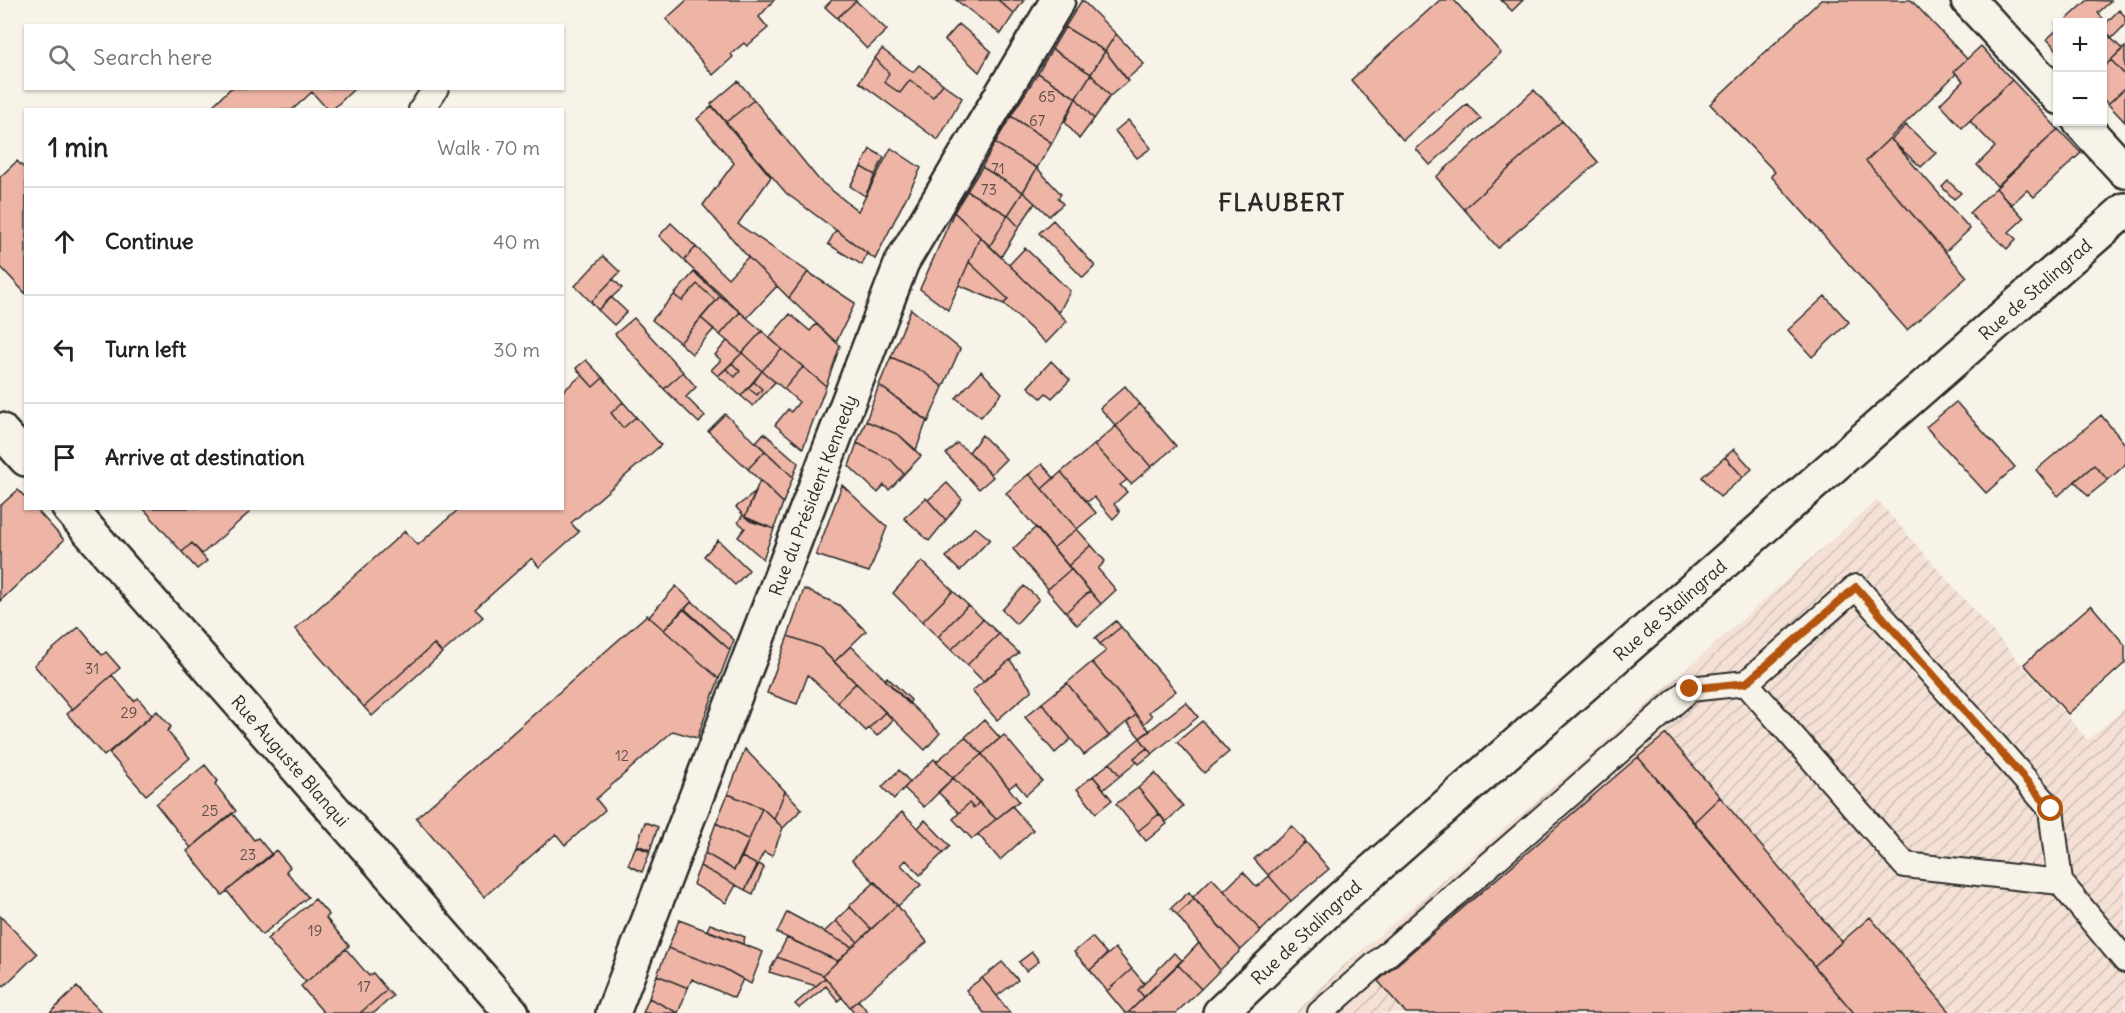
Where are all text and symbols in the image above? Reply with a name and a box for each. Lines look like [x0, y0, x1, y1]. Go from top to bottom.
map controls [2053, 18, 2107, 126]
button: + [2053, 18, 2107, 72]
search box [24, 24, 564, 90]
icon: search [45, 41, 78, 74]
text: Search here [93, 43, 212, 71]
button: − [2053, 72, 2107, 126]
house number: 65 [1038, 87, 1056, 106]
house number: 67 [1029, 111, 1045, 130]
text: 1 min [48, 131, 108, 164]
text: Walk · 70 m [437, 135, 540, 160]
house number: 71 [991, 159, 1005, 178]
house number: 73 [981, 180, 997, 199]
district label: FLAUBERT [1218, 187, 1346, 217]
icon: ahead [48, 225, 81, 258]
text: Continue [105, 227, 194, 255]
text: 40 m [493, 229, 540, 254]
street label: Rue de Stalingrad [1974, 233, 2096, 345]
icon: left [48, 333, 81, 366]
text: Turn left [105, 335, 186, 363]
text: 30 m [493, 337, 540, 362]
street label: Rue du Président Kennedy [763, 391, 861, 599]
icon: arrive [48, 441, 81, 474]
text: Arrive at destination [105, 443, 305, 471]
street label: Rue de Stalingrad [1608, 554, 1731, 666]
house number: 31 [85, 659, 99, 678]
route end [1676, 675, 1702, 701]
street label: Rue Auguste Blanqui [227, 690, 354, 831]
house number: 29 [121, 703, 137, 722]
house number: 12 [615, 746, 629, 765]
route start [2037, 795, 2063, 821]
house number: 25 [202, 801, 218, 820]
house number: 23 [240, 845, 256, 864]
street label: Rue de Stalingrad [1246, 874, 1366, 989]
house number: 19 [308, 921, 322, 940]
house number: 17 [357, 977, 371, 996]

